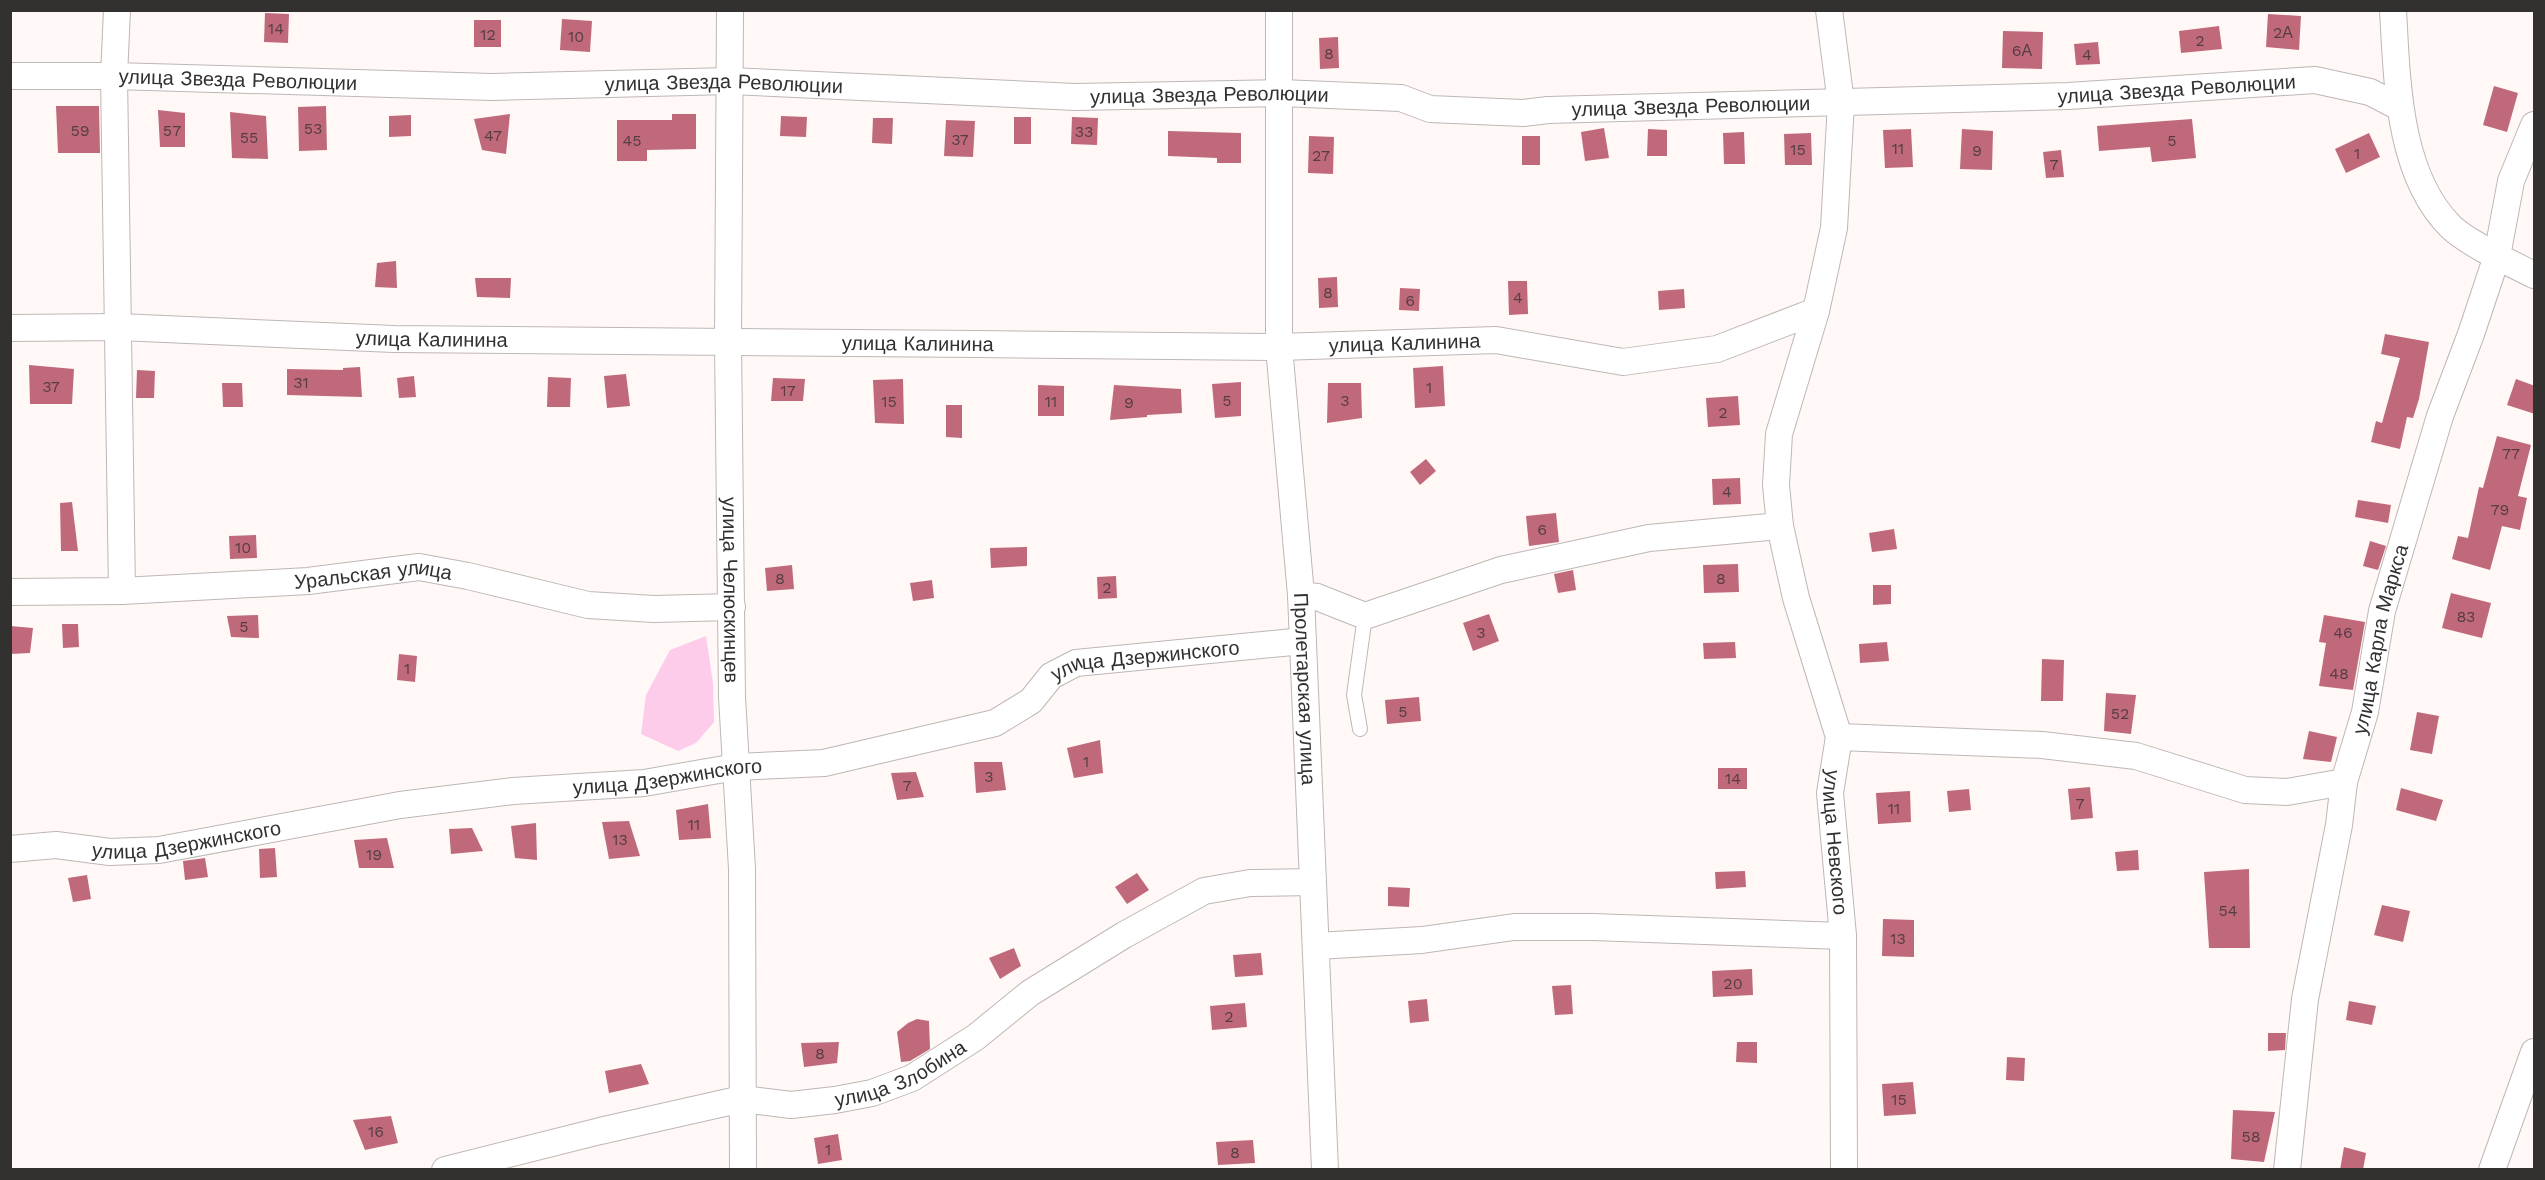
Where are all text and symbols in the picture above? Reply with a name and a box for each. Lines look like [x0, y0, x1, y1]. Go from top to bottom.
house number: 14 [268, 19, 284, 38]
house number: 2А [2273, 23, 2293, 42]
house number: 12 [480, 25, 496, 44]
house number: 10 [568, 27, 584, 46]
house number: 2 [2195, 31, 2205, 50]
house number: 6А [2012, 41, 2033, 60]
house number: 8 [1324, 44, 1334, 63]
house number: 4 [2082, 45, 2092, 64]
street label: улица Звезда Революции [118, 64, 358, 95]
street label: улица Звезда Революции [604, 69, 843, 98]
street label: улица Звезда Революции [2057, 69, 2296, 108]
street label: улица Звезда Революции [1090, 81, 1329, 109]
street label: улица Звезда Революции [1571, 91, 1810, 121]
house number: 53 [304, 119, 322, 138]
house number: 59 [70, 121, 90, 140]
house number: 57 [163, 121, 181, 140]
house number: 33 [1075, 122, 1093, 141]
house number: 47 [484, 126, 502, 145]
house number: 55 [240, 128, 258, 147]
house number: 37 [951, 130, 969, 149]
house number: 45 [622, 131, 642, 150]
house number: 5 [2167, 131, 2177, 150]
house number: 11 [1892, 139, 1904, 158]
house number: 15 [1790, 140, 1806, 159]
house number: 9 [1972, 141, 1982, 160]
house number: 1 [2354, 144, 2360, 163]
house number: 27 [1312, 146, 1330, 165]
house number: 7 [2050, 155, 2059, 174]
house number: 8 [1323, 283, 1333, 302]
house number: 4 [1513, 288, 1523, 307]
house number: 6 [1405, 291, 1415, 310]
street label: улица Калинина [355, 325, 509, 352]
street label: улица Калинина [1328, 328, 1482, 357]
street label: улица Калинина [842, 331, 995, 356]
house number: 31 [293, 373, 309, 392]
house number: 37 [42, 377, 60, 396]
house number: 1 [1426, 378, 1432, 397]
house number: 17 [780, 381, 796, 400]
house number: 5 [1222, 391, 1232, 410]
house number: 3 [1340, 391, 1350, 410]
house number: 15 [881, 392, 897, 411]
house number: 11 [1045, 392, 1057, 411]
house number: 9 [1124, 393, 1134, 412]
house number: 2 [1718, 403, 1728, 422]
house number: 77 [2502, 444, 2520, 463]
house number: 4 [1722, 482, 1732, 501]
street label: улица Челюскинцев [718, 497, 744, 683]
house number: 79 [2491, 500, 2509, 519]
house number: 6 [1537, 520, 1547, 539]
house number: 10 [235, 538, 251, 557]
street label: улица Карла Маркса [2347, 541, 2413, 737]
street label: Уральская улица [294, 555, 455, 594]
house number: 8 [775, 569, 785, 588]
house number: 8 [1716, 569, 1726, 588]
house number: 2 [1102, 578, 1112, 597]
street label: Пролетарская улица [1289, 592, 1321, 786]
house number: 83 [2457, 607, 2475, 626]
house number: 5 [239, 617, 249, 636]
house number: 3 [1476, 623, 1486, 642]
house number: 46 [2333, 623, 2353, 642]
street label: улица Дзержинского [1047, 635, 1240, 686]
house number: 1 [404, 659, 410, 678]
house number: 48 [2329, 664, 2349, 683]
house number: 5 [1398, 702, 1408, 721]
house number: 52 [2111, 704, 2129, 723]
house number: 1 [1083, 752, 1089, 771]
street label: улица Дзержинского [572, 754, 763, 799]
house number: 3 [984, 767, 994, 786]
street label: улица Невского [1818, 768, 1853, 916]
house number: 14 [1725, 769, 1741, 788]
house number: 7 [903, 776, 912, 795]
house number: 7 [2076, 794, 2085, 813]
house number: 11 [1888, 799, 1900, 818]
street label: улица Дзержинского [91, 815, 283, 864]
house number: 11 [688, 815, 700, 834]
house number: 13 [612, 830, 628, 849]
house number: 19 [366, 845, 382, 864]
house number: 54 [2218, 901, 2238, 920]
house number: 13 [1890, 929, 1906, 948]
house number: 20 [1723, 974, 1743, 993]
house number: 2 [1224, 1007, 1234, 1026]
street label: улица Злобина [833, 1034, 971, 1112]
house number: 8 [815, 1044, 825, 1063]
house number: 15 [1891, 1090, 1907, 1109]
house number: 16 [368, 1122, 384, 1141]
house number: 58 [2241, 1127, 2261, 1146]
house number: 1 [825, 1140, 831, 1159]
house number: 8 [1230, 1143, 1240, 1162]

